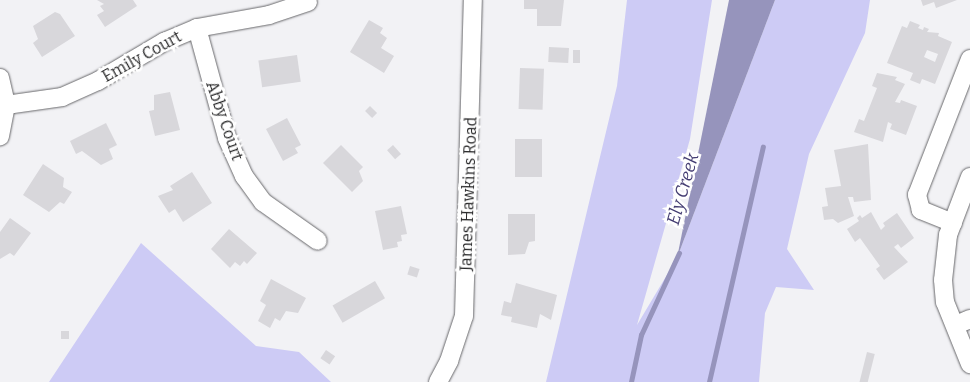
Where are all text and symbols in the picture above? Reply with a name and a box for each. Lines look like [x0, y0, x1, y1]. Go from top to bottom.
street label: Emily Court [99, 27, 185, 87]
street label: Abby Court [201, 79, 247, 163]
street label: James Hawkins Road [457, 117, 481, 271]
water label: Ely Creek [662, 151, 704, 227]

